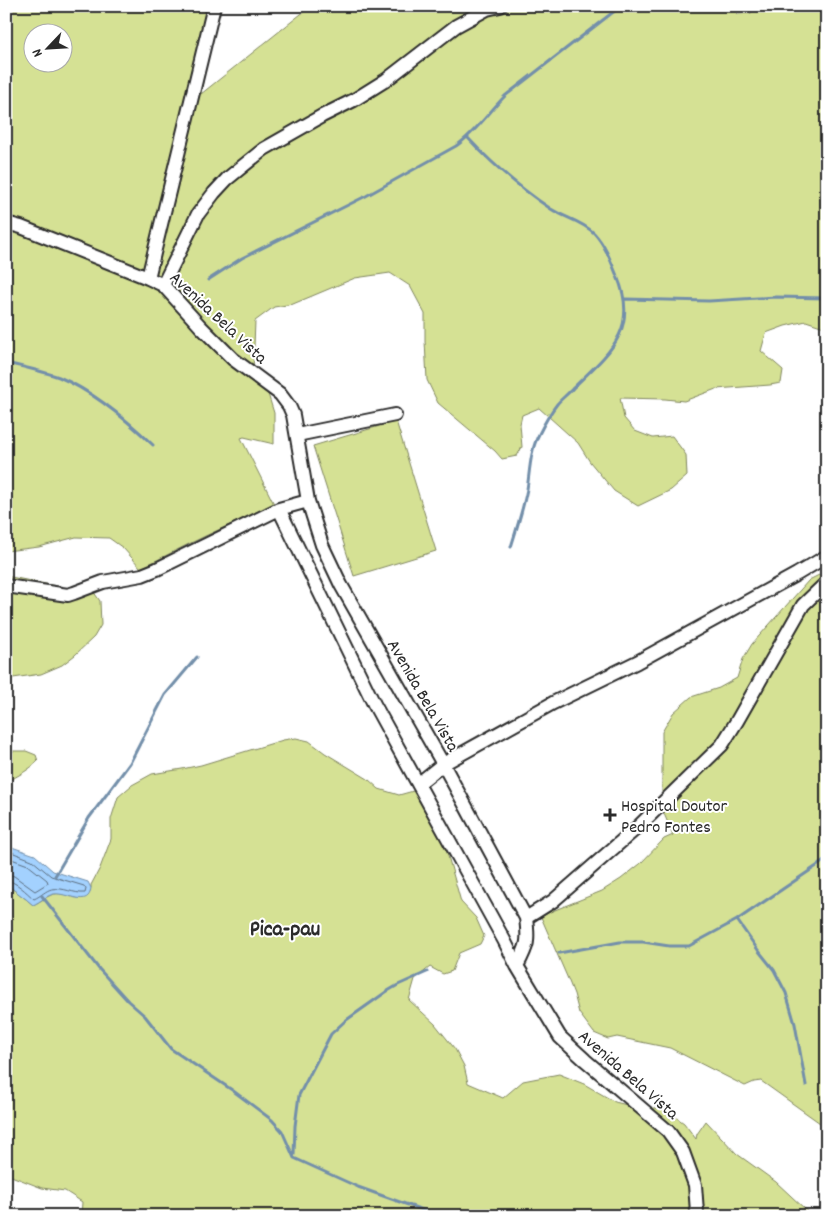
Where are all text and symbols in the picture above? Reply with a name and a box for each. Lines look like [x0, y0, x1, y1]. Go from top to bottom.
north arrow [22, 22, 72, 72]
text: N [27, 45, 49, 60]
street label: Avenida Bela Vista [163, 267, 272, 371]
street label: Avenida Bela Vista [380, 636, 464, 757]
place label: Hospital Doutor Pedro Fontes [621, 795, 728, 841]
marker: Hospital Doutor Pedro Fontes [603, 808, 617, 822]
district label: Pica-pau [250, 915, 320, 946]
street label: Avenida Bela Vista [572, 1025, 683, 1127]

